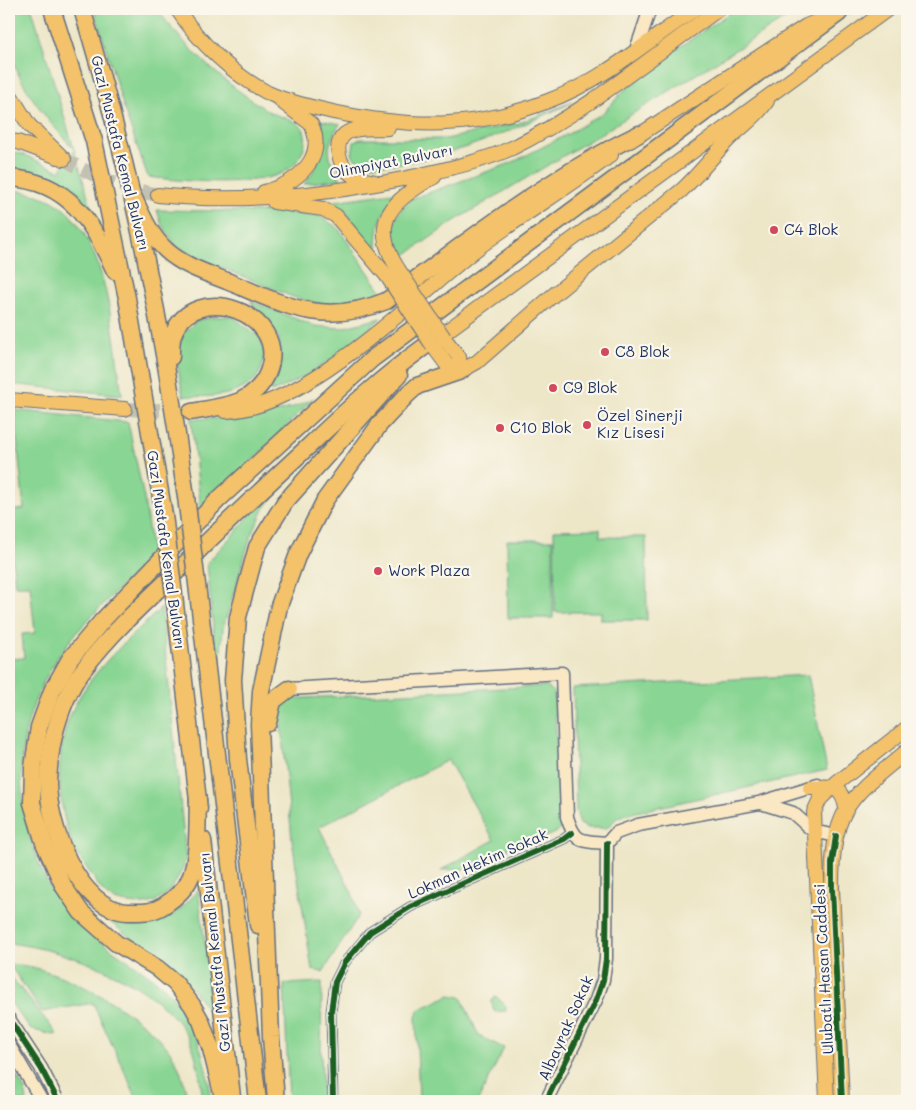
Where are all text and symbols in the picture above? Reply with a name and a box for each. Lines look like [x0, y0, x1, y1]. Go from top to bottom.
street label: Gazi Mustafa Kemal Bulvarı [87, 53, 155, 253]
street label: Olimpiyat Bulvarı [327, 139, 454, 183]
place label: C4 Blok [784, 219, 838, 239]
marker: C4 Blok [768, 224, 780, 236]
place label: C8 Blok [615, 341, 670, 361]
marker: C8 Blok [599, 346, 611, 358]
place label: C9 Blok [563, 377, 617, 397]
marker: C9 Blok [547, 382, 559, 394]
place label: Özel Sinerji Kız Lisesi [597, 405, 683, 442]
place label: C10 Blok [510, 417, 571, 437]
marker: Özel Sinerji Kız Lisesi [581, 419, 593, 431]
marker: C10 Blok [494, 422, 506, 434]
street label: Gazi Mustafa Kemal Bulvarı [143, 449, 191, 651]
place label: Work Plaza [388, 560, 470, 580]
marker: Work Plaza [372, 565, 384, 577]
street label: Lokman Hekim Sokak [405, 823, 551, 903]
street label: Gazi Mustafa Kemal Bulvarı [194, 851, 234, 1053]
street label: Ulubatlı Hasan Caddesi [809, 883, 837, 1055]
street label: Albayrak Sokak [533, 972, 597, 1083]

